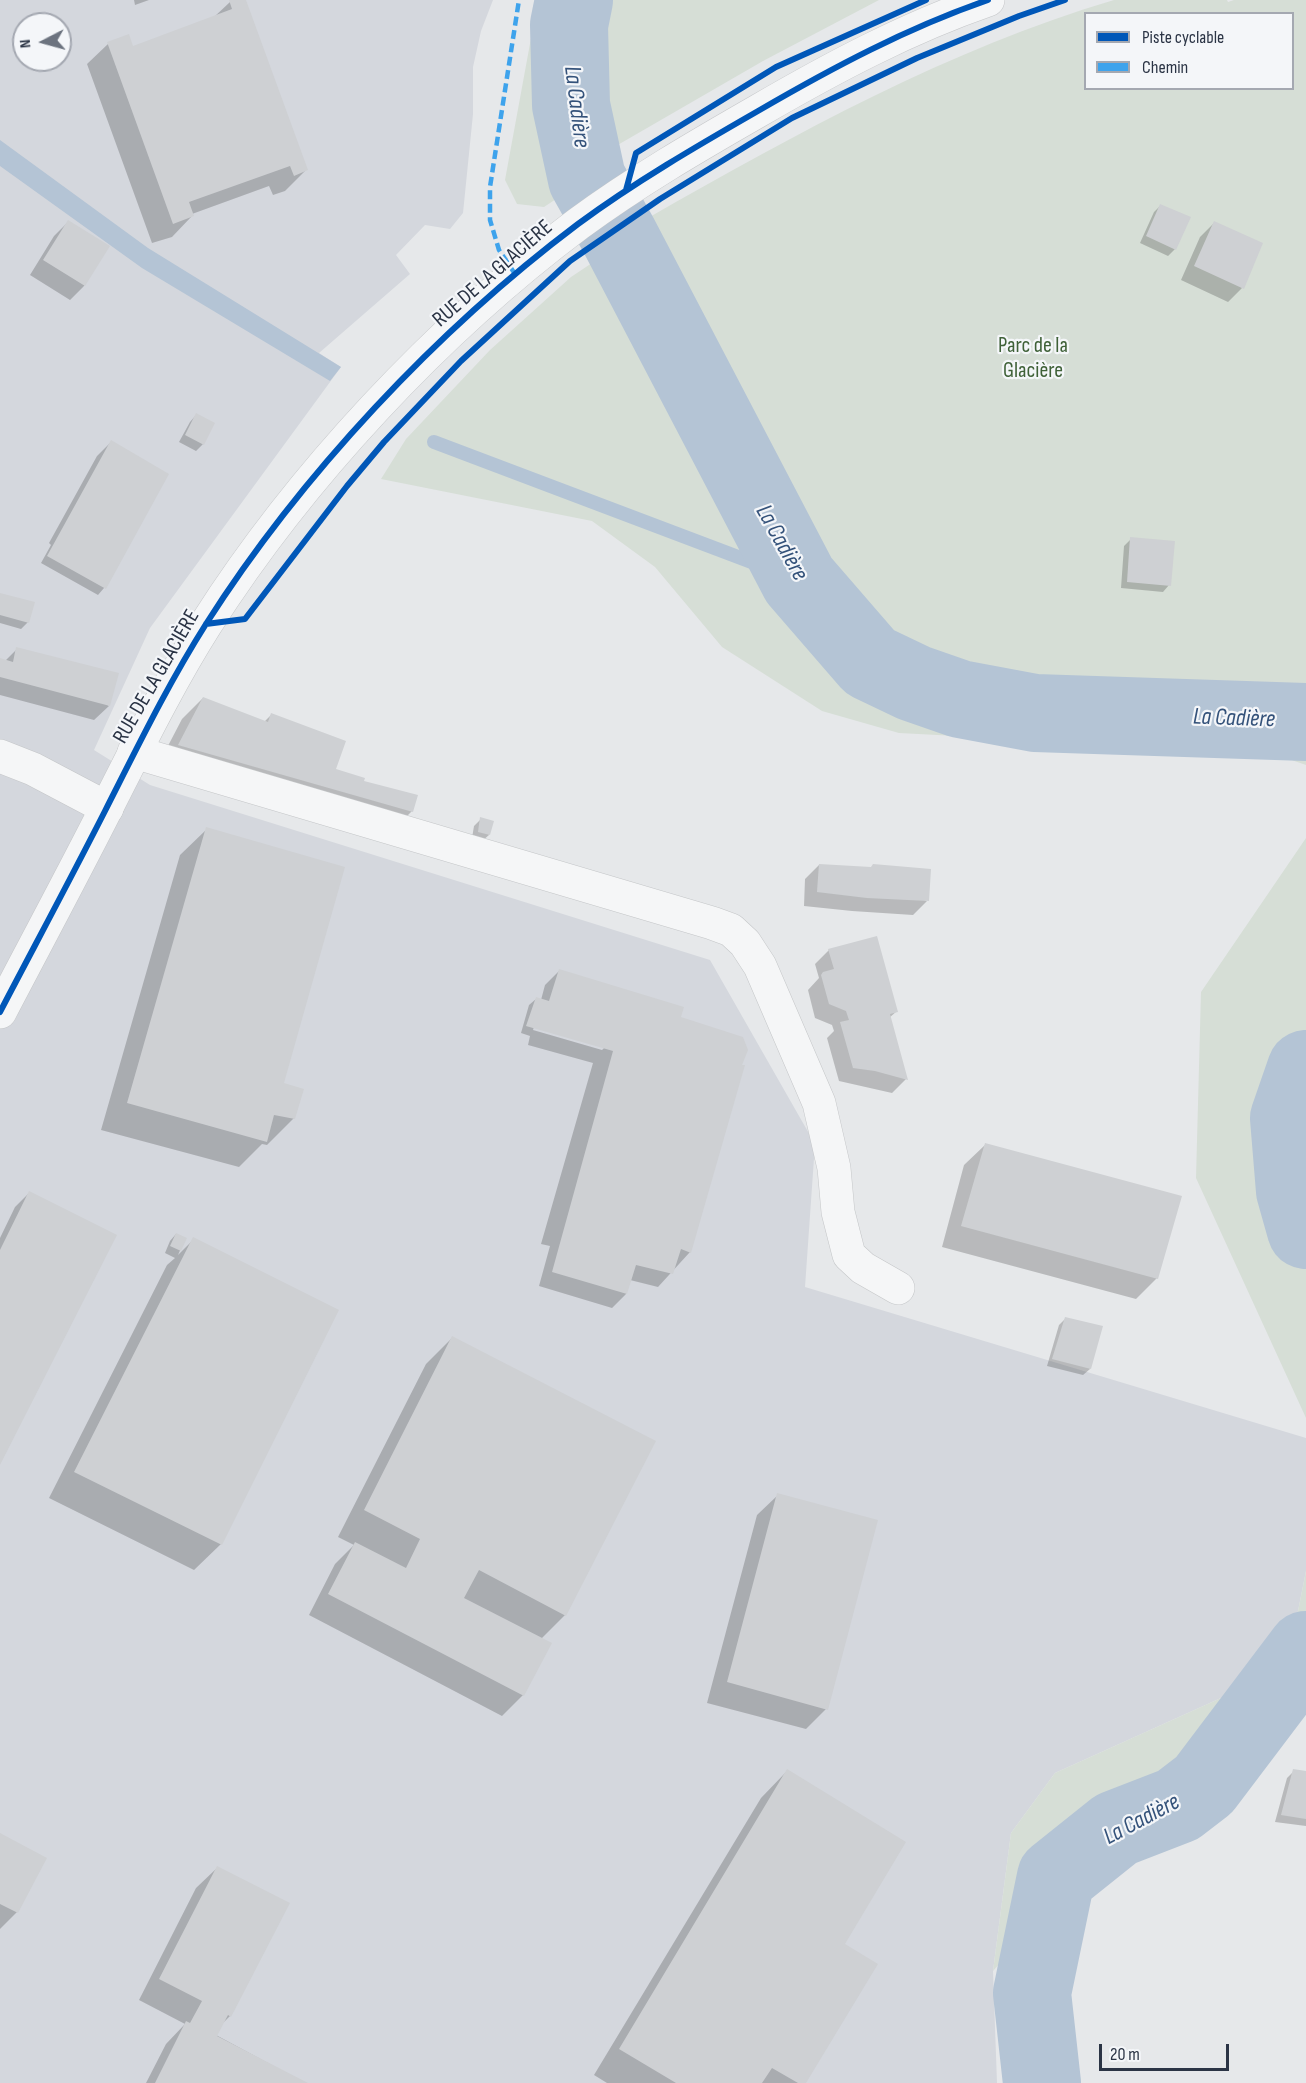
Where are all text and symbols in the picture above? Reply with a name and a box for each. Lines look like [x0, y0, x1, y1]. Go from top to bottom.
north arrow [12, 12, 72, 72]
legend [1084, 12, 1294, 90]
text: Piste cyclable [1142, 27, 1224, 48]
text: N [16, 38, 35, 49]
text: Chemin [1142, 57, 1188, 78]
water label: La Cadière [557, 64, 595, 150]
street label: RUE DE LA GLACIÈRE [428, 215, 558, 333]
park label: Parc de la Glacière [998, 333, 1068, 384]
water label: La Cadière [748, 500, 814, 586]
street label: RUE DE LA GLACIÈRE [108, 605, 206, 749]
water label: La Cadière [1192, 703, 1276, 735]
water label: La Cadière [1099, 1788, 1185, 1852]
scale bar [1102, 2032, 1232, 2070]
text: 20 m [1110, 2044, 1140, 2065]

